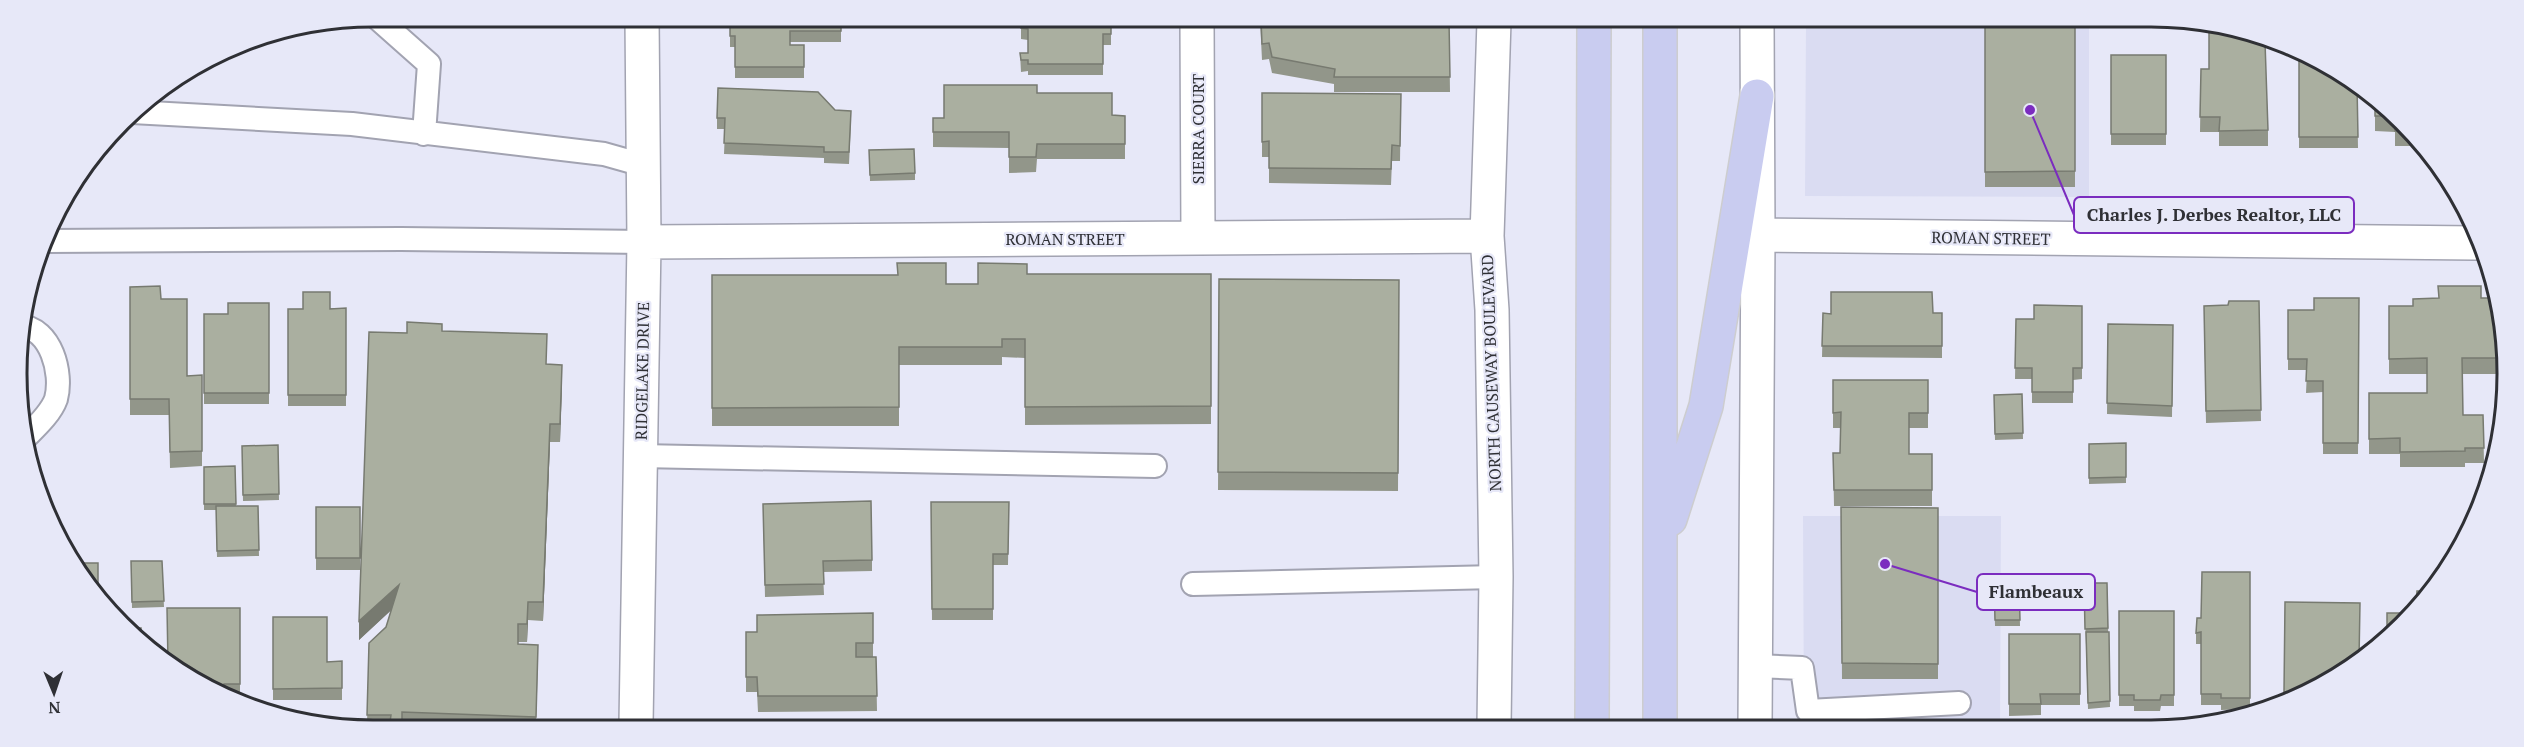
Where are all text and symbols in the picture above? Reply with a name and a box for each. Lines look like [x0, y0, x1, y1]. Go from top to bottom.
street label: SIERRA COURT [1187, 74, 1209, 184]
callout: Charles J. Derbes Realtor, LLC [2074, 197, 2354, 233]
text: Charles J. Derbes Realtor, LLC [2087, 202, 2341, 226]
street label: ROMAN STREET [1931, 226, 2051, 250]
street label: ROMAN STREET [1005, 228, 1125, 250]
street label: NORTH CAUSEWAY BOULEVARD [1476, 254, 1506, 492]
street label: RIDGELAKE DRIVE [630, 302, 654, 440]
callout: Flambeaux [1977, 574, 2095, 610]
text: Flambeaux [1989, 579, 2083, 603]
north arrow [24, 663, 84, 723]
text: N [48, 697, 61, 719]

